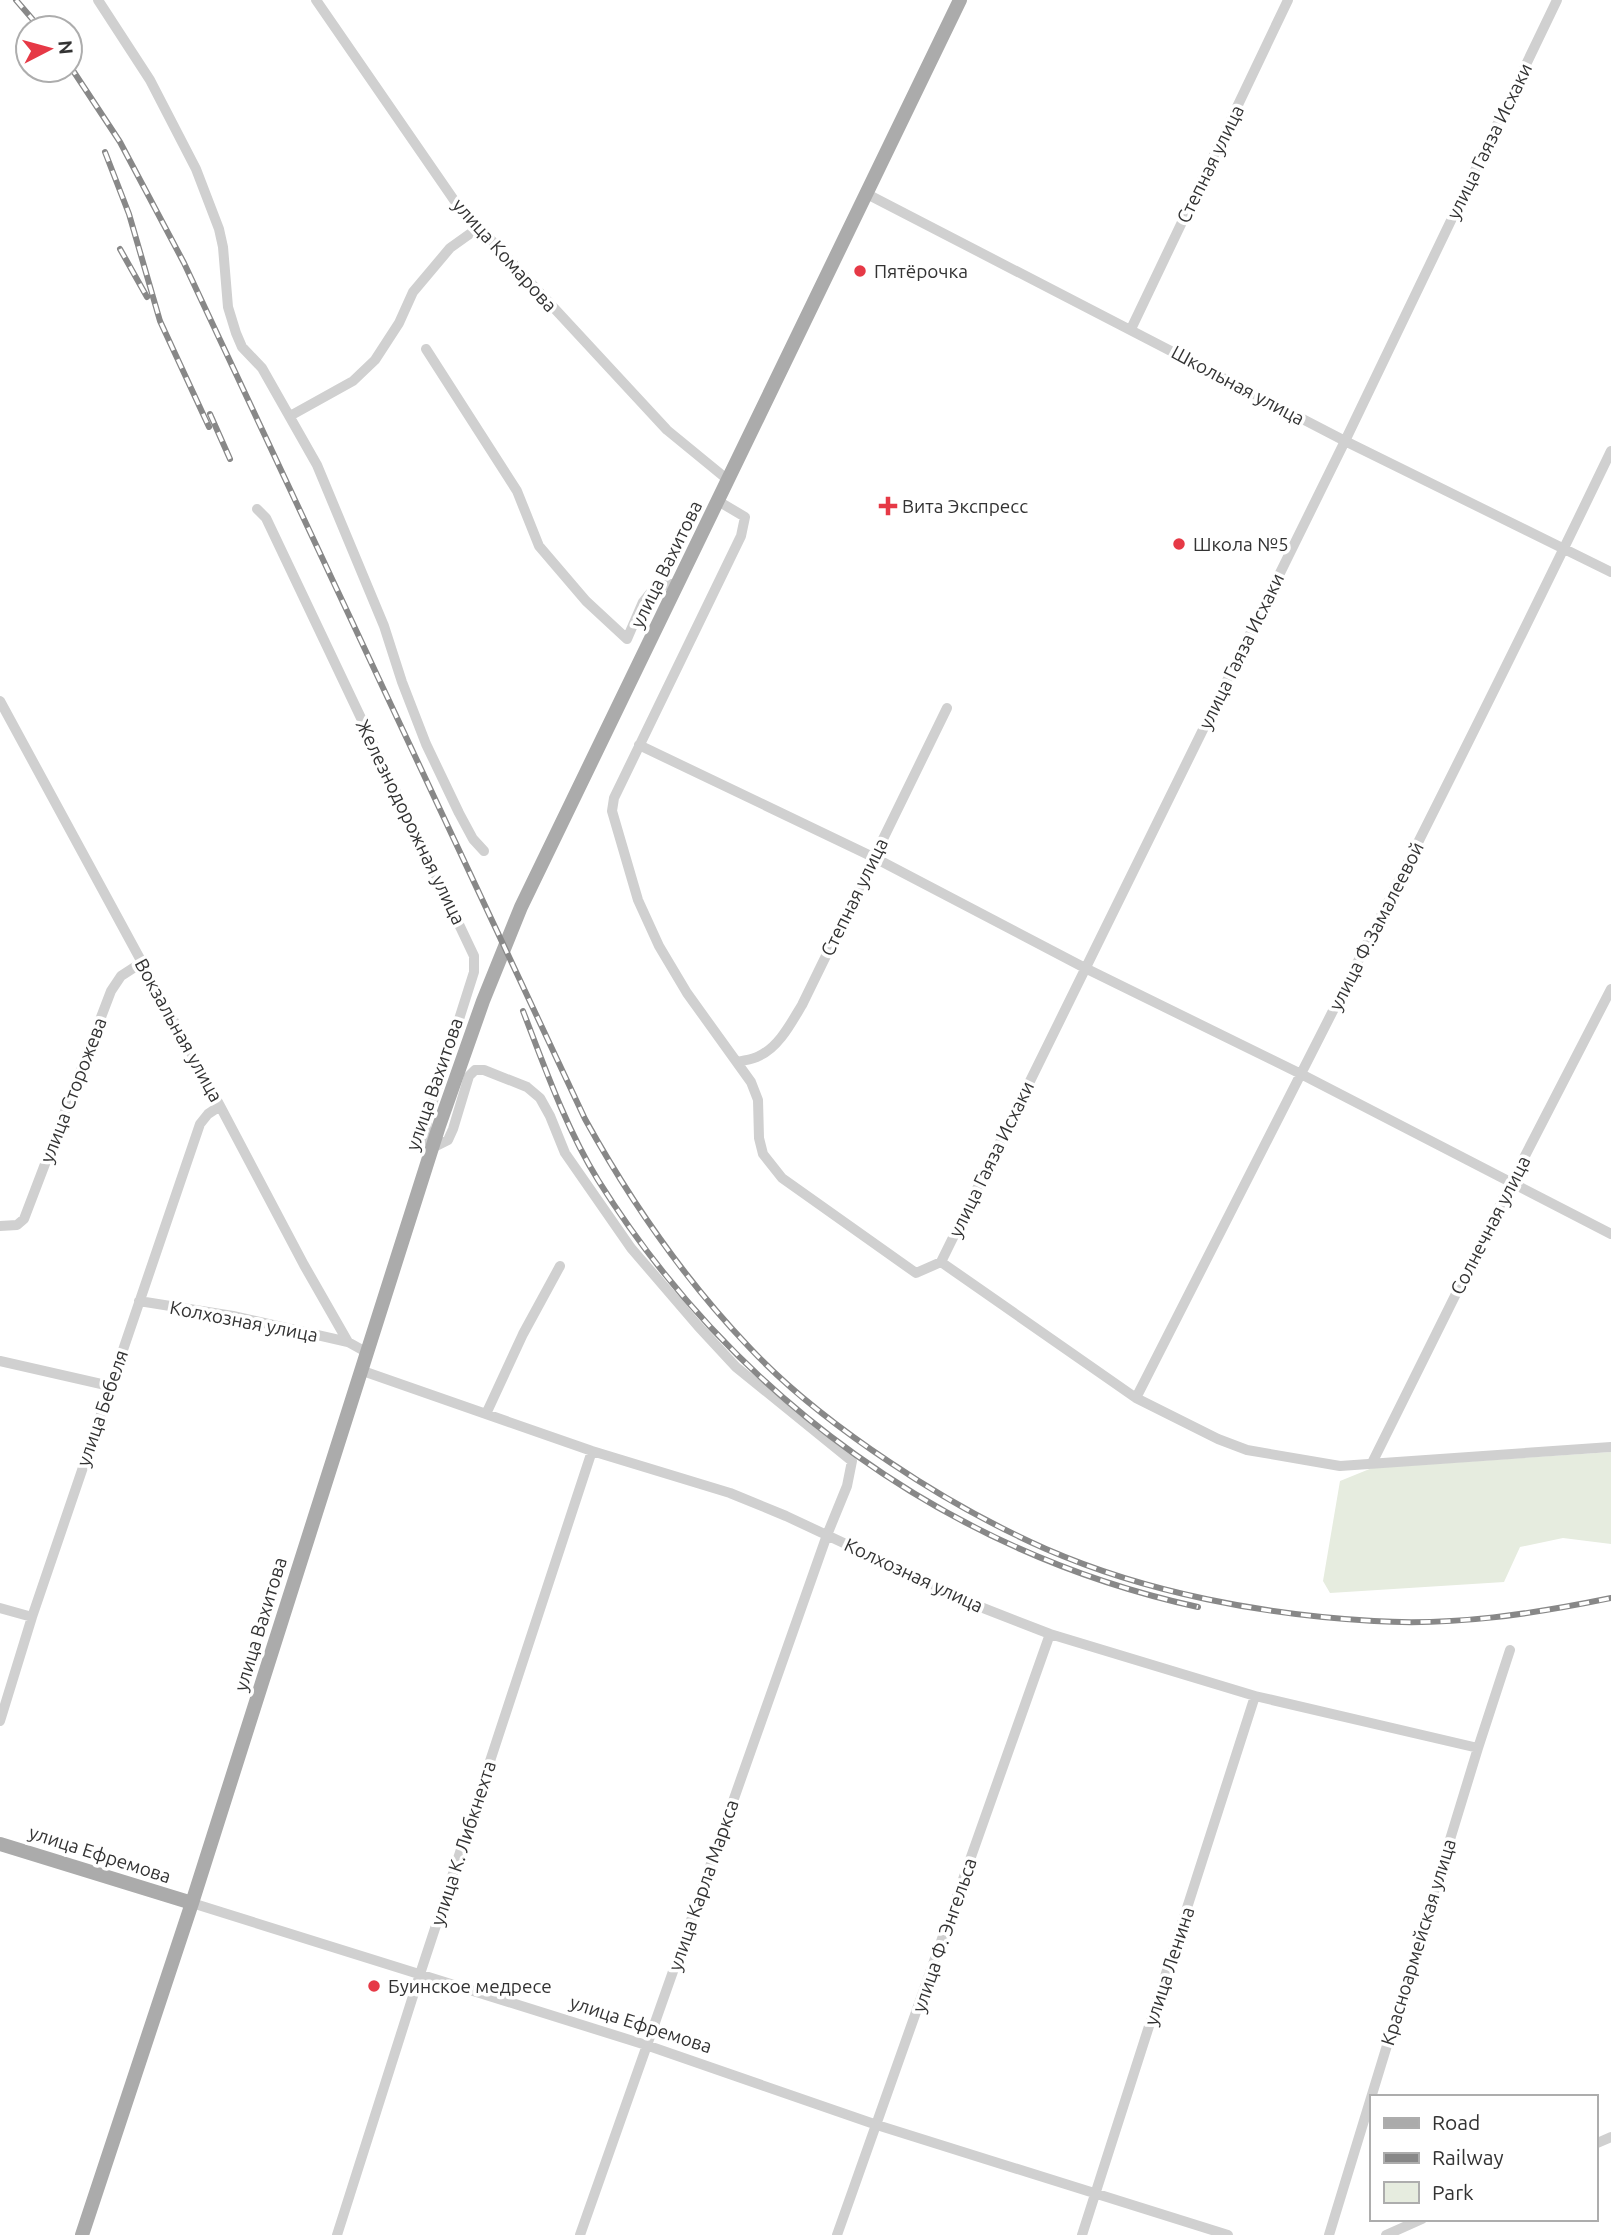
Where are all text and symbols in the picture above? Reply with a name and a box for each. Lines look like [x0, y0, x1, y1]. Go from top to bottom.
north arrow [14, 14, 84, 84]
text: N [54, 39, 78, 55]
street label: улица Гаяза Исхаки [1442, 60, 1536, 222]
street label: Степная улица [1172, 101, 1248, 227]
street label: улица Комарова [448, 194, 562, 316]
place label: Пятёрочка [874, 260, 968, 282]
marker: Пятёрочка [852, 263, 868, 279]
street label: Школьная улица [1168, 341, 1308, 429]
place label: Вита Экспресс [902, 495, 1028, 517]
street label: улица Вахитова [626, 497, 706, 631]
marker: Вита Экспресс [880, 498, 896, 514]
place label: Школа №5 [1193, 533, 1289, 555]
marker: Школа №5 [1171, 536, 1187, 552]
street label: улица Гаяза Исхаки [1194, 570, 1288, 732]
street label: Железнодорожная улица [352, 716, 470, 928]
street label: Степная улица [816, 834, 892, 960]
street label: улица Ф.Замалеевой [1324, 838, 1428, 1014]
street label: Вокзальная улица [131, 955, 227, 1105]
street label: улица Сторожева [35, 1014, 111, 1166]
street label: улица Вахитова [401, 1015, 467, 1153]
street label: улица Гаяза Исхаки [944, 1078, 1038, 1240]
street label: Солнечная улица [1446, 1152, 1534, 1298]
street label: Колхозная улица [168, 1296, 320, 1346]
street label: улица Бебеля [72, 1347, 132, 1469]
street label: Колхозная улица [841, 1533, 987, 1617]
street label: улица Вахитова [229, 1554, 291, 1694]
street label: улица К. Либкнехта [426, 1758, 500, 1928]
street label: улица Карла Маркса [663, 1797, 743, 1973]
street label: улица Ефремова [26, 1821, 174, 1887]
street label: Красноармейская улица [1376, 1836, 1460, 2048]
street label: улица Ф. Энгельса [907, 1855, 981, 2015]
street label: улица Ленина [1140, 1904, 1198, 2028]
place label: Буинское медресе [388, 1975, 552, 1997]
marker: Буинское медресе [366, 1978, 382, 1994]
street label: улица Ефремова [567, 1991, 715, 2057]
legend [1370, 2095, 1597, 2221]
text: Road [1432, 2110, 1480, 2134]
text: Railway [1432, 2145, 1504, 2169]
text: Park [1432, 2180, 1474, 2204]

